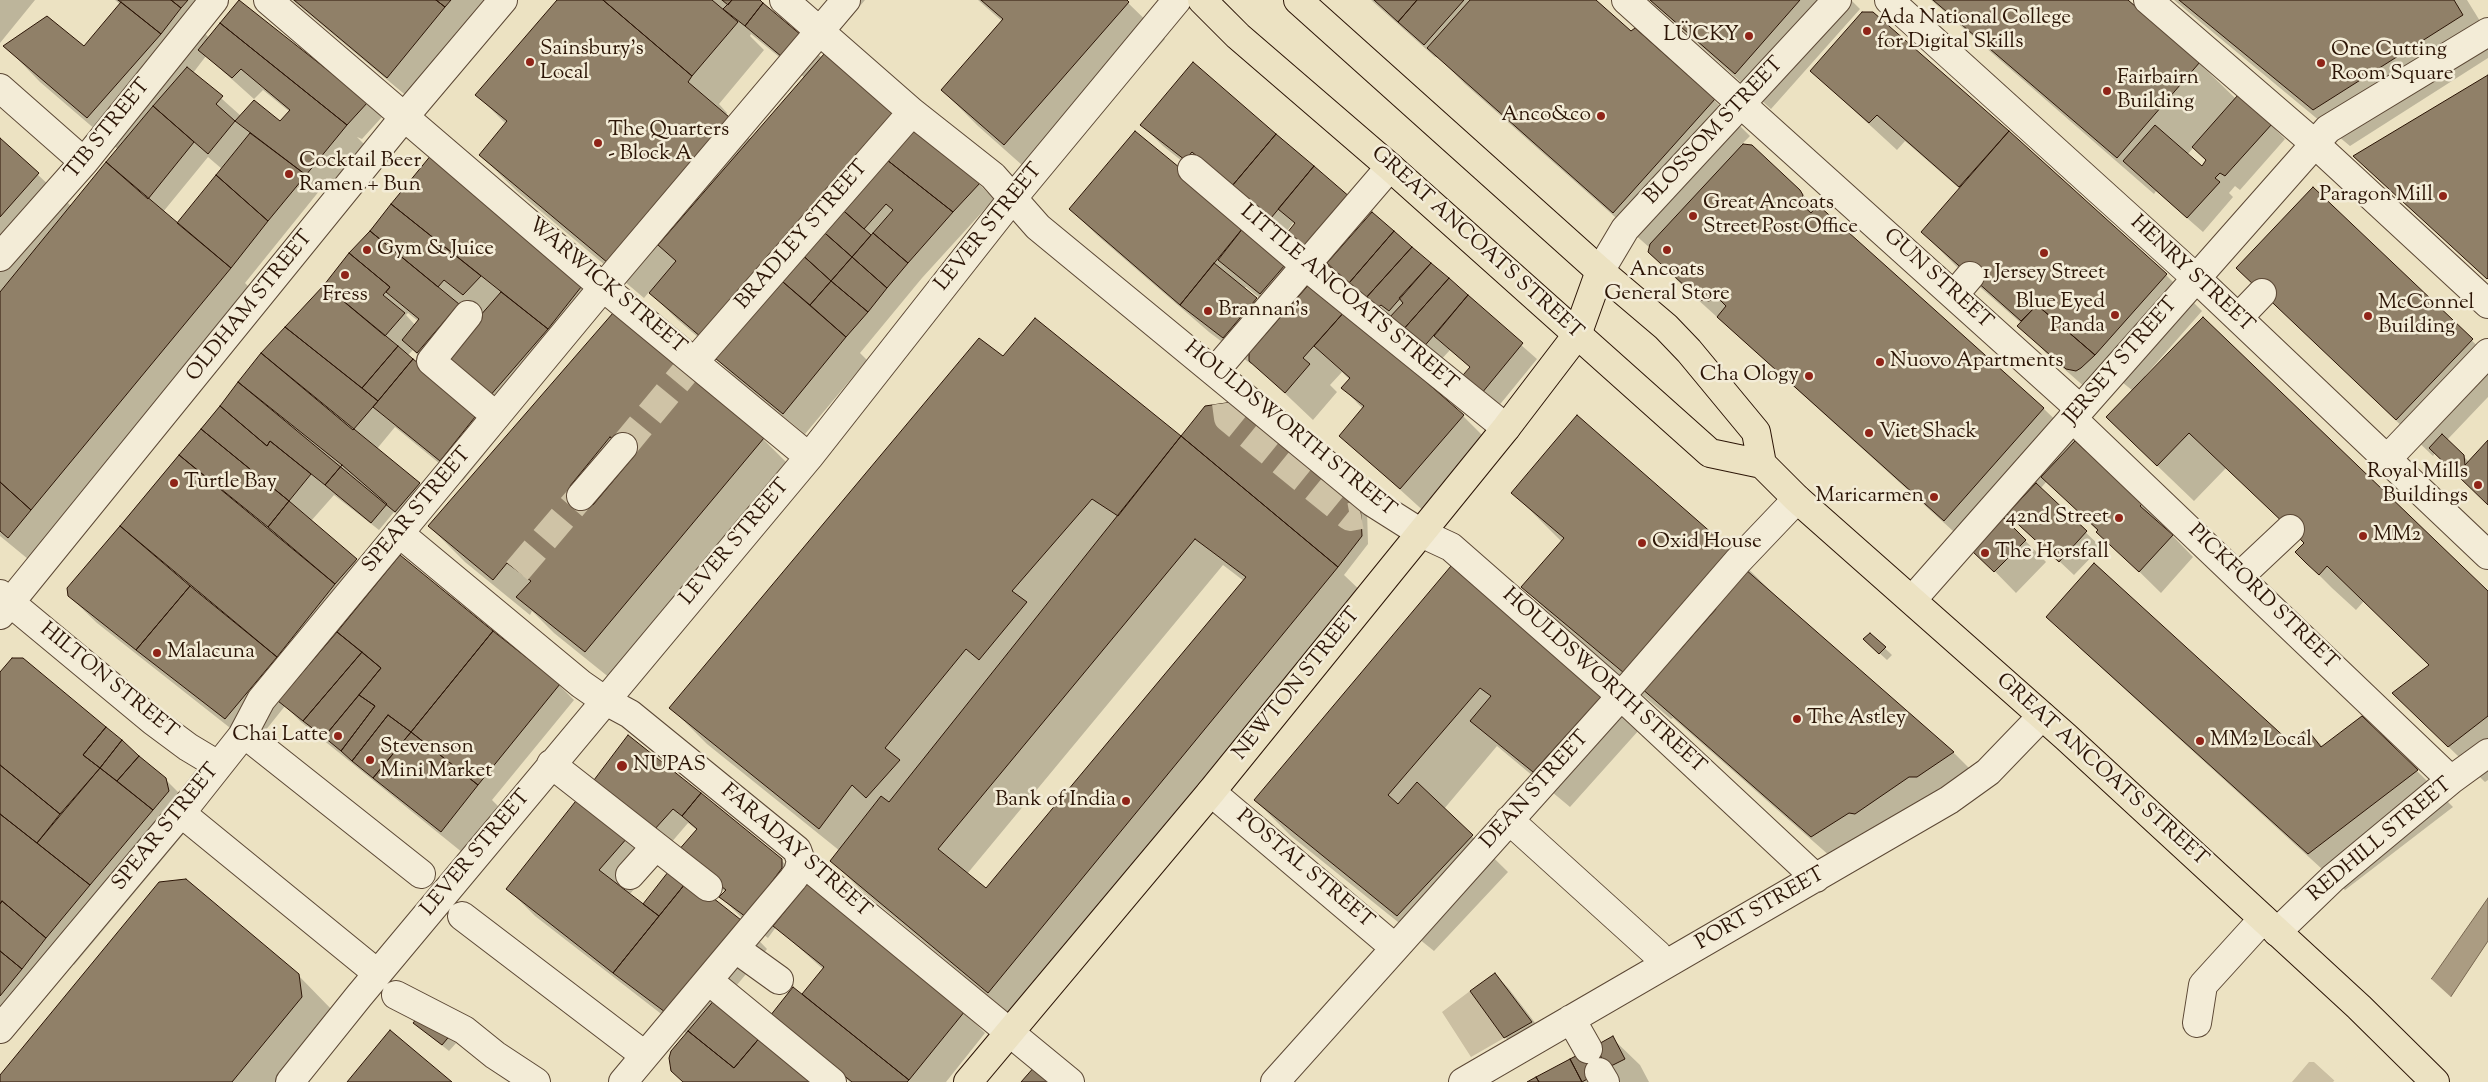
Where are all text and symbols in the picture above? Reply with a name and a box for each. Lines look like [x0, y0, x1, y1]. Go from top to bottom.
place label: Ada National College for Digital Skills [1877, 6, 2071, 56]
place label: LÜCKY [1663, 23, 1739, 49]
marker: Ada National College for Digital Skills [1861, 25, 1873, 37]
marker: LÜCKY [1743, 30, 1755, 42]
place label: Sainsbury's Local [540, 37, 644, 87]
place label: One Cutting Room Square [2331, 38, 2453, 88]
street label: BLOSSOM STREET [1640, 53, 1790, 211]
marker: Sainsbury's Local [524, 56, 536, 68]
marker: One Cutting Room Square [2315, 57, 2327, 69]
place label: Fairbairn Building [2117, 66, 2199, 116]
street label: TIB STREET [61, 75, 157, 185]
marker: Fairbairn Building [2101, 85, 2113, 97]
place label: Anco&co [1501, 103, 1591, 129]
marker: Anco&co [1595, 110, 1607, 122]
place label: The Quarters - Block A [608, 118, 729, 168]
marker: The Quarters - Block A [592, 137, 604, 149]
street label: GREAT ANCOATS STREET [1365, 142, 1587, 346]
place label: Cocktail Beer Ramen + Bun [299, 149, 421, 199]
street label: BRADLEY STREET [731, 156, 875, 316]
street label: LEVER STREET [931, 159, 1049, 297]
marker: Cocktail Beer Ramen + Bun [283, 168, 295, 180]
place label: Paragon Mill [2319, 183, 2433, 209]
marker: Paragon Mill [2437, 190, 2449, 202]
place label: Great Ancoats Street Post Office [1703, 191, 1858, 241]
street label: LITTLE ANCOATS STREET [1234, 201, 1462, 397]
marker: Great Ancoats Street Post Office [1687, 210, 1699, 222]
street label: HENRY STREET [2124, 211, 2258, 339]
street label: WARWICK STREET [522, 213, 690, 361]
street label: GUN STREET [1877, 224, 1997, 336]
street label: OLDHAM STREET [182, 226, 320, 388]
place label: Gym & Juice [377, 237, 494, 263]
marker: Gym & Juice [361, 244, 373, 256]
marker: Ancoats General Store [1661, 244, 1673, 256]
marker: 1 Jersey Street [2038, 247, 2050, 259]
place label: Ancoats General Store [1604, 258, 1730, 308]
place label: 1 Jersey Street [1983, 261, 2105, 287]
marker: Fress [339, 269, 351, 281]
place label: Fress [322, 283, 368, 309]
place label: Blue Eyed Panda [2015, 290, 2105, 340]
place label: McConnel Building [2378, 291, 2474, 341]
street label: JERSEY STREET [2060, 293, 2184, 431]
place label: Brannan's [1218, 298, 1308, 324]
marker: Brannan's [1202, 305, 1214, 317]
marker: Blue Eyed Panda [2109, 309, 2121, 321]
marker: McConnel Building [2362, 310, 2374, 322]
street label: HOULDSWORTH STREET [1178, 337, 1400, 523]
place label: Nuovo Apartments [1890, 349, 2063, 375]
marker: Nuovo Apartments [1874, 356, 1886, 368]
place label: Cha Ology [1700, 363, 1799, 389]
marker: Cha Ology [1803, 370, 1815, 382]
place label: Viet Shack [1879, 420, 1977, 446]
marker: Viet Shack [1863, 427, 1875, 439]
street label: SPEAR STREET [358, 443, 478, 579]
place label: Royal Mills Buildings [2367, 460, 2468, 510]
place label: Turtle Bay [184, 470, 277, 496]
street label: LEVER STREET [676, 475, 796, 611]
marker: Turtle Bay [168, 477, 180, 489]
marker: Royal Mills Buildings [2472, 479, 2484, 491]
place label: Maricarmen [1815, 484, 1924, 510]
marker: Maricarmen [1928, 491, 1940, 503]
place label: 42nd Street [2006, 505, 2109, 531]
marker: 42nd Street [2113, 512, 2125, 524]
street label: PICKFORD STREET [2182, 520, 2342, 676]
place label: MM2 [2373, 523, 2421, 549]
place label: Oxid House [1652, 530, 1762, 556]
marker: MM2 [2357, 530, 2369, 542]
marker: Oxid House [1636, 537, 1648, 549]
place label: The Horsfall [1995, 540, 2109, 566]
marker: The Horsfall [1979, 547, 1991, 559]
street label: HOULDSWORTH STREET [1496, 584, 1710, 780]
street label: NEWTON STREET [1229, 604, 1367, 766]
street label: HILTON STREET [34, 619, 182, 745]
place label: Malacuna [167, 640, 255, 666]
marker: Malacuna [151, 647, 163, 659]
street label: GREAT ANCOATS STREET [1990, 669, 2212, 873]
place label: The Astley [1807, 706, 1906, 732]
marker: The Astley [1791, 713, 1803, 725]
place label: Chai Latte [232, 723, 328, 749]
street label: DEAN STREET [1476, 727, 1596, 855]
place label: MM2 Local [2210, 728, 2312, 754]
marker: Chai Latte [332, 730, 344, 742]
place label: Stevenson Mini Market [380, 735, 492, 785]
marker: MM2 Local [2194, 735, 2206, 747]
place label: NUPAS [633, 753, 706, 779]
marker: Stevenson Mini Market [364, 754, 376, 766]
street label: SPEAR STREET [108, 759, 226, 897]
marker: NUPAS [615, 759, 629, 773]
street label: REDHILL STREET [2304, 773, 2458, 909]
street label: FARADAY STREET [715, 780, 875, 924]
street label: LEVER STREET [417, 786, 537, 922]
place label: Bank of India [995, 788, 1116, 814]
marker: Bank of India [1120, 795, 1132, 807]
street label: POSTAL STREET [1230, 805, 1378, 935]
street label: PORT STREET [1692, 863, 1830, 957]

